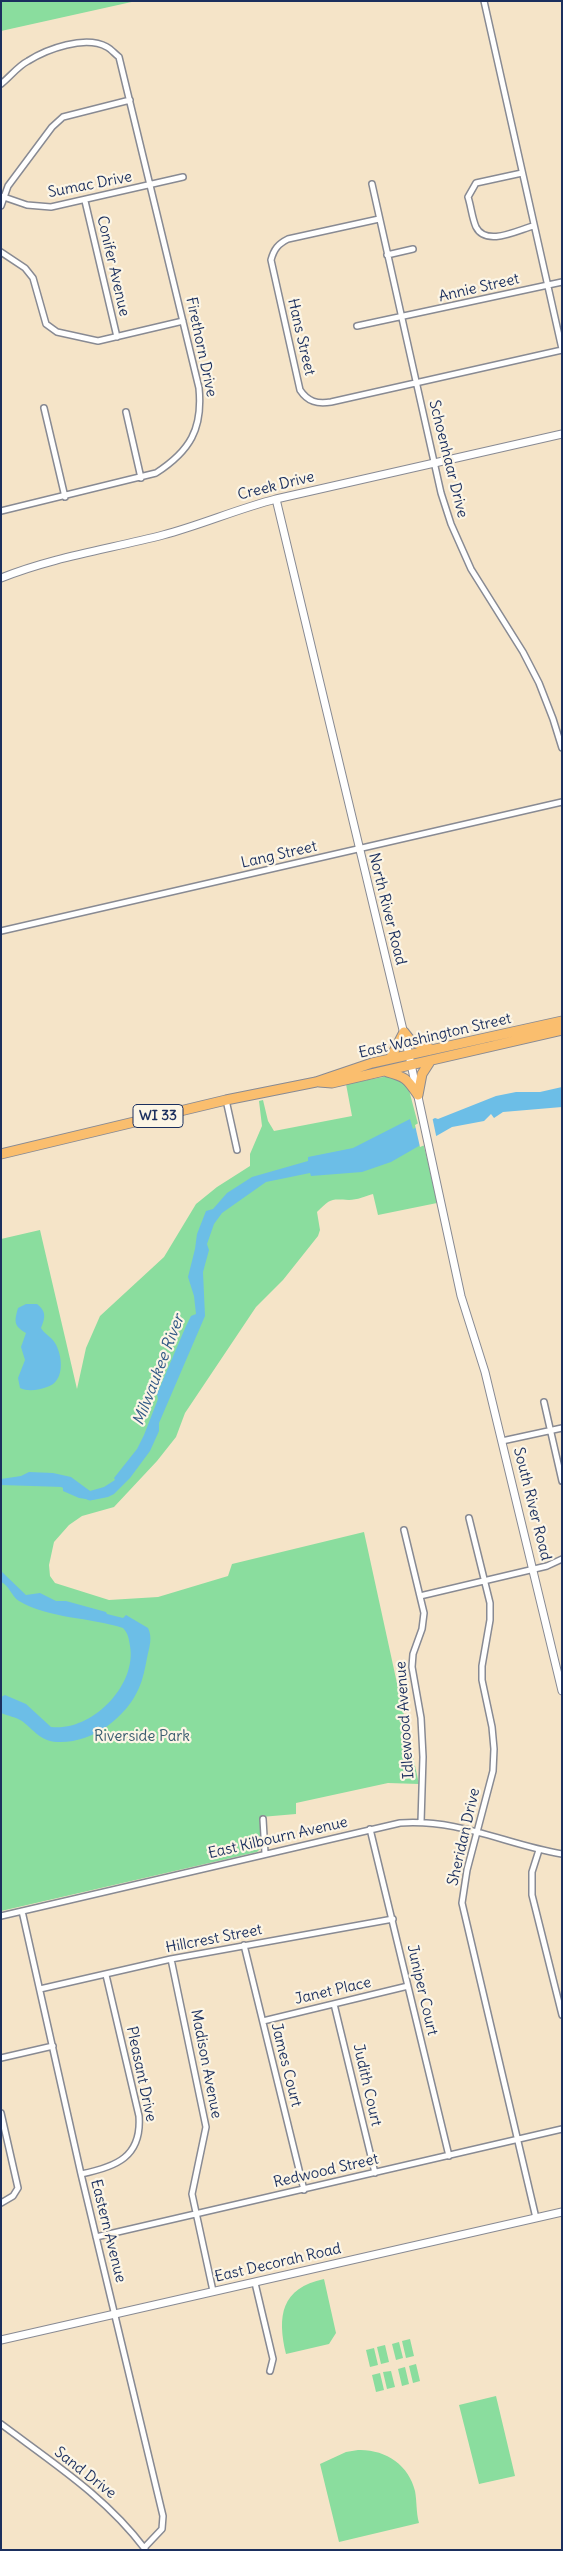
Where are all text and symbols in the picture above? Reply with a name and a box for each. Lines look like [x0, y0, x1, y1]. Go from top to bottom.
street label: Sumac Drive [46, 168, 134, 202]
street label: Conifer Avenue [93, 214, 133, 318]
street label: Annie Street [437, 270, 521, 306]
street label: Firethorn Drive [182, 295, 220, 399]
street label: Hans Street [283, 297, 319, 377]
street label: Schoenhaar Drive [425, 398, 471, 520]
street label: Creek Drive [236, 468, 316, 504]
street label: Lang Street [239, 838, 319, 872]
street label: North River Road [364, 851, 410, 967]
street label: East Washington Street [357, 1010, 513, 1062]
road number: WI 33 [133, 1104, 183, 1128]
water label: Milwaukee River [129, 1312, 189, 1428]
street label: South River Road [509, 1446, 555, 1562]
street label: Idlewood Avenue [392, 1661, 418, 1779]
park label: Riverside Park [94, 1728, 190, 1746]
street label: Sheridan Drive [444, 1786, 484, 1888]
street label: East Kilbourn Avenue [206, 1813, 350, 1863]
street label: Hillcrest Street [164, 1921, 264, 1957]
street label: Juniper Court [403, 1943, 441, 2037]
street label: Janet Place [293, 1973, 373, 2009]
street label: Madison Avenue [187, 2008, 225, 2120]
street label: James Court [267, 2021, 305, 2109]
street label: Pleasant Drive [122, 2025, 160, 2123]
street label: Judith Court [349, 2042, 385, 2128]
street label: Redwood Street [272, 2150, 380, 2192]
street label: Eastern Avenue [86, 2178, 130, 2284]
street label: East Decorah Road [213, 2240, 343, 2286]
street label: Sand Drive [51, 2443, 119, 2503]

